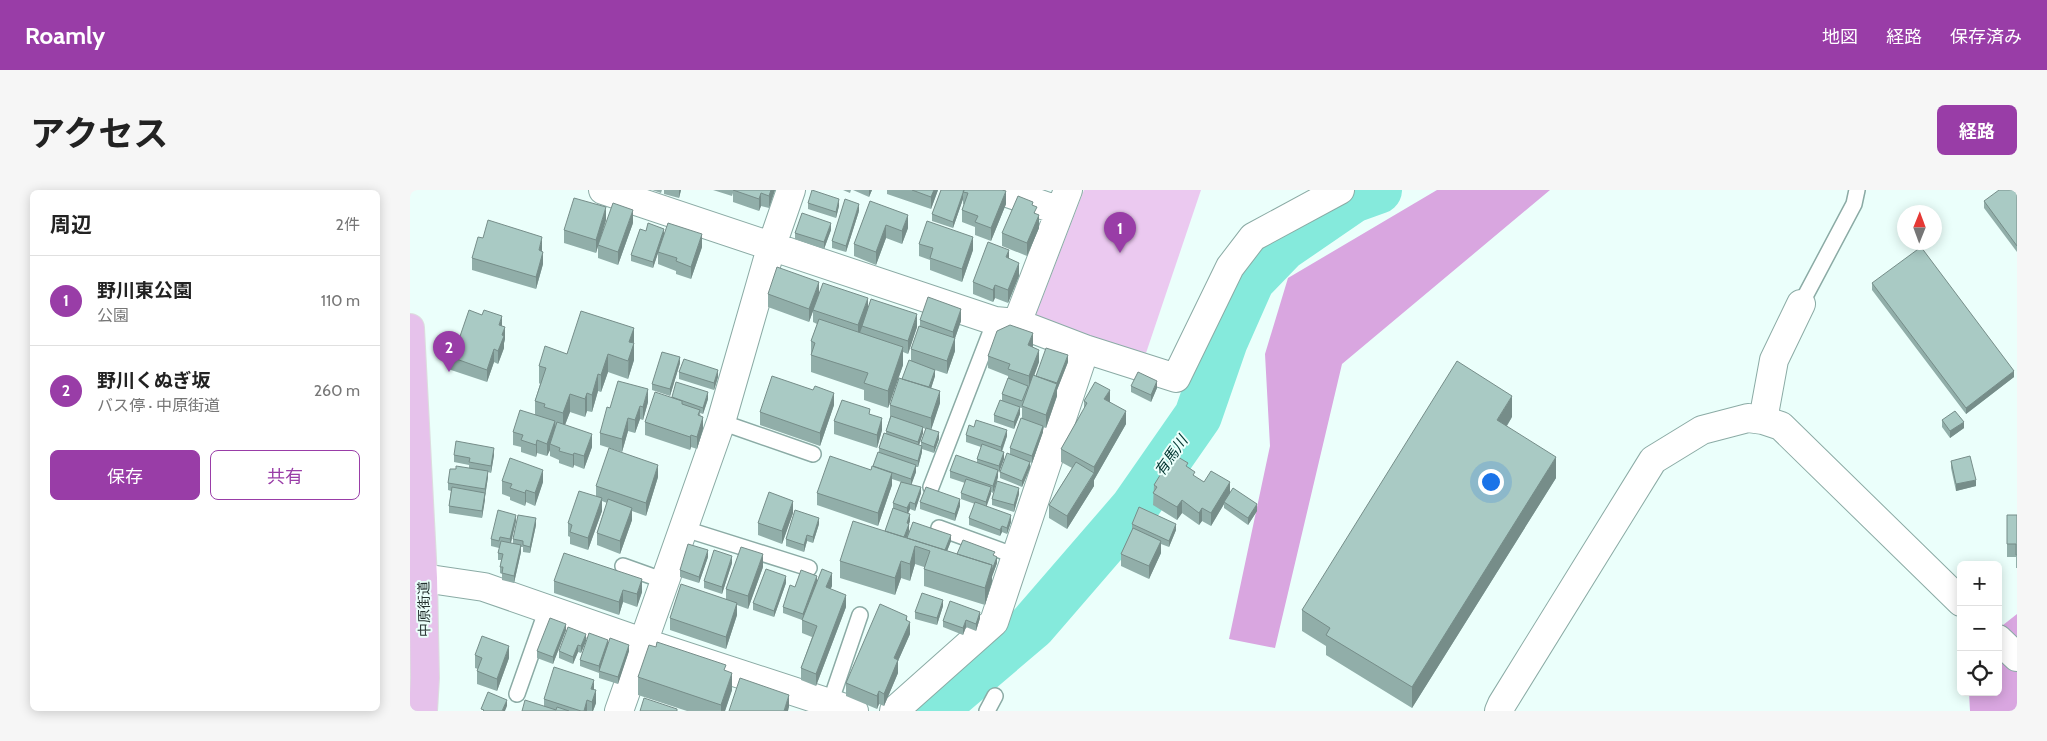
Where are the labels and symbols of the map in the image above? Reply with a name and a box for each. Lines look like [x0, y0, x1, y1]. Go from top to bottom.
north arrow [1897, 205, 1942, 250]
pin: 1 [1104, 212, 1136, 253]
pin: 2 [433, 331, 465, 372]
water label: 有馬川 [1151, 431, 1192, 480]
your location [1478, 469, 1504, 495]
street label: 中原街道 [415, 581, 433, 637]

